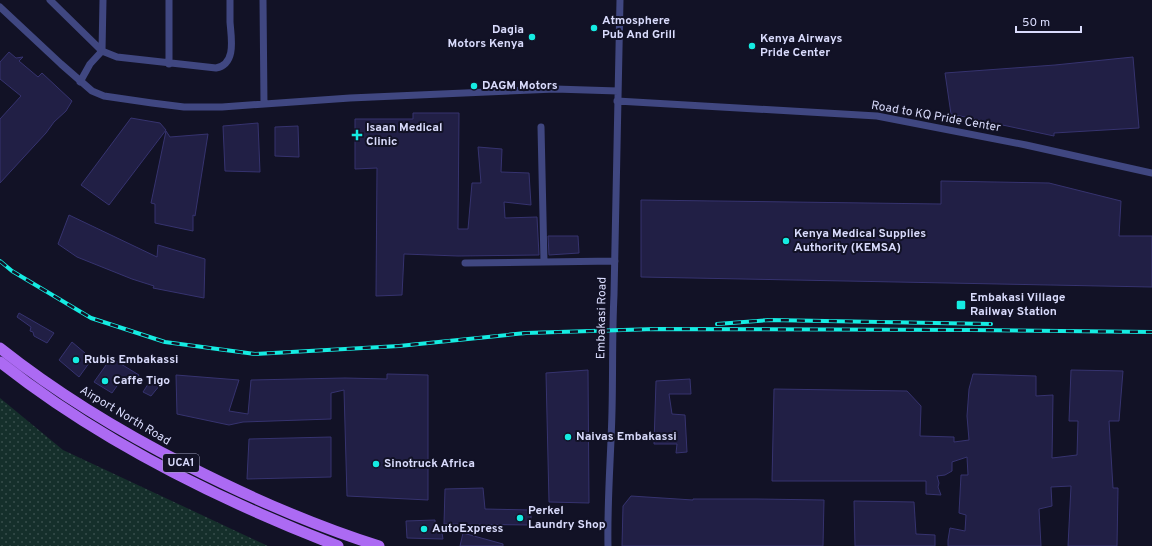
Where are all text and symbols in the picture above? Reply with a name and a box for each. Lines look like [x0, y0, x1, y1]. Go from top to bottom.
scale bar [1016, 8, 1081, 34]
place label: Atmosphere Pub And Grill [602, 13, 675, 43]
text: 50 m [1022, 15, 1050, 31]
place label: Dagia Motors Kenya [448, 22, 524, 52]
marker: Atmosphere Pub And Grill [589, 23, 599, 33]
place label: Kenya Airways Pride Center [760, 31, 843, 61]
marker: Dagia Motors Kenya [527, 32, 537, 42]
marker: Kenya Airways Pride Center [747, 41, 757, 51]
place label: DAGM Motors [482, 78, 558, 94]
marker: DAGM Motors [469, 81, 479, 91]
street label: Road to KQ Pride Center [870, 98, 1002, 136]
place label: Isaan Medical Clinic [366, 120, 442, 150]
marker: Isaan Medical Clinic [351, 129, 363, 141]
place label: Kenya Medical Supplies Authority (KEMSA) [794, 226, 926, 256]
marker: Kenya Medical Supplies Authority (KEMSA) [781, 236, 791, 246]
street label: Embakasi Road [593, 277, 611, 359]
place label: Embakasi Village Railway Station [970, 290, 1066, 320]
marker: Embakasi Village Railway Station [955, 299, 967, 311]
place label: Rubis Embakassi [84, 352, 178, 368]
marker: Rubis Embakassi [71, 355, 81, 365]
place label: Caffe Tigo [113, 373, 170, 389]
marker: Caffe Tigo [100, 376, 110, 386]
street label: Airport North Road [77, 383, 173, 449]
place label: Naivas Embakassi [576, 429, 677, 445]
marker: Naivas Embakassi [563, 432, 573, 442]
road number: UCA1 [163, 454, 199, 472]
place label: Sinotruck Africa [384, 456, 475, 472]
marker: Sinotruck Africa [371, 459, 381, 469]
place label: Perkel Laundry Shop [528, 503, 606, 533]
marker: Perkel Laundry Shop [515, 513, 525, 523]
place label: AutoExpress [432, 521, 504, 537]
marker: AutoExpress [419, 524, 429, 534]

